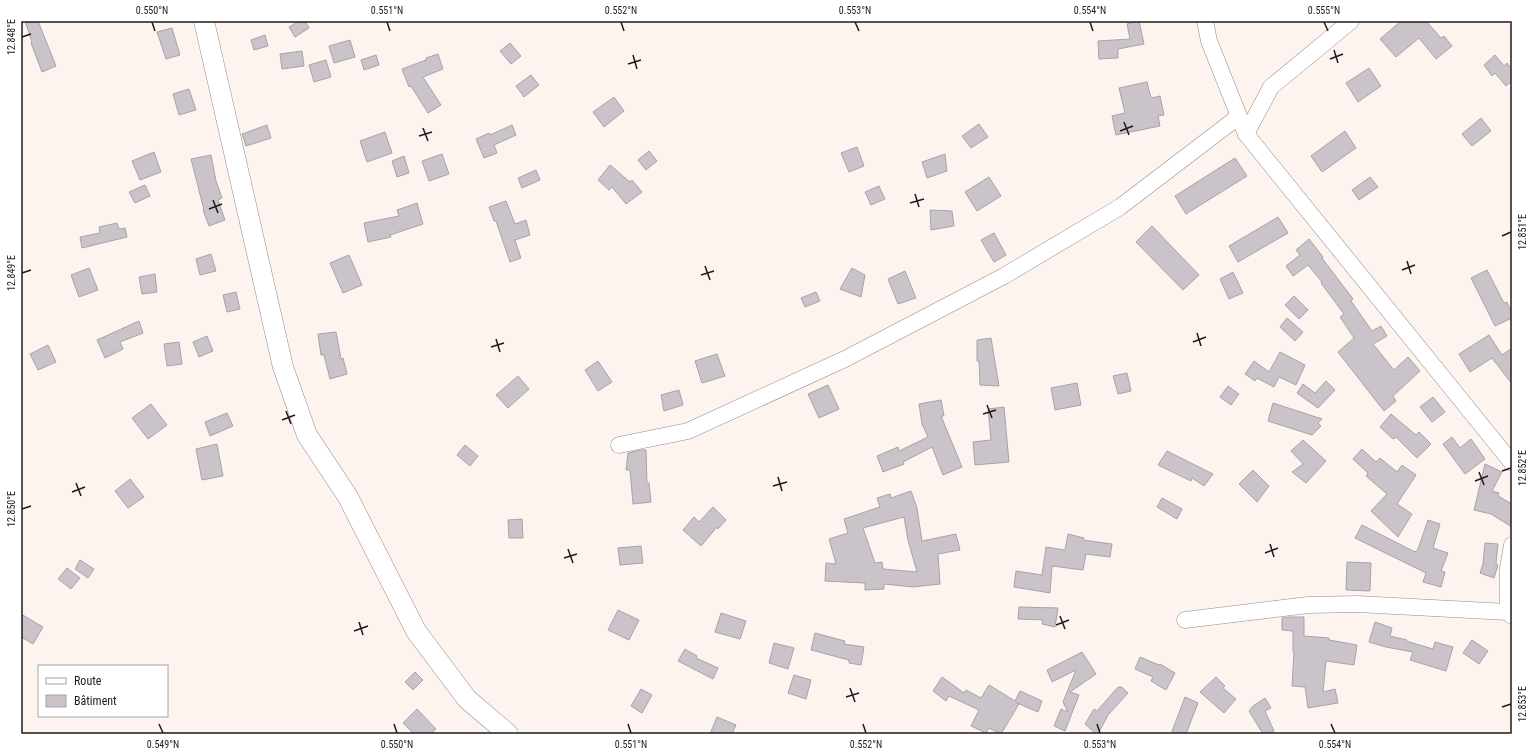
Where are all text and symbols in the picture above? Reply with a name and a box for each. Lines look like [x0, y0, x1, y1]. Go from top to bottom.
text: 0.550°N [136, 5, 168, 16]
text: 0.551°N [371, 5, 403, 16]
text: 0.552°N [605, 5, 637, 16]
text: 0.553°N [839, 5, 871, 16]
text: 0.554°N [1074, 5, 1106, 16]
text: 0.555°N [1308, 5, 1340, 16]
text: 12.848°E [6, 19, 17, 55]
text: 12.851°E [1517, 214, 1528, 250]
text: 12.849°E [6, 255, 17, 291]
text: 12.852°E [1517, 450, 1528, 486]
text: 12.850°E [6, 491, 17, 527]
legend [38, 665, 168, 717]
text: Route [74, 674, 102, 688]
text: 12.853°E [1517, 686, 1528, 722]
text: Bâtiment [74, 694, 117, 708]
text: 0.549°N [147, 739, 179, 750]
text: 0.550°N [381, 739, 413, 750]
text: 0.551°N [615, 739, 647, 750]
text: 0.552°N [850, 739, 882, 750]
text: 0.553°N [1084, 739, 1116, 750]
text: 0.554°N [1319, 739, 1351, 750]

